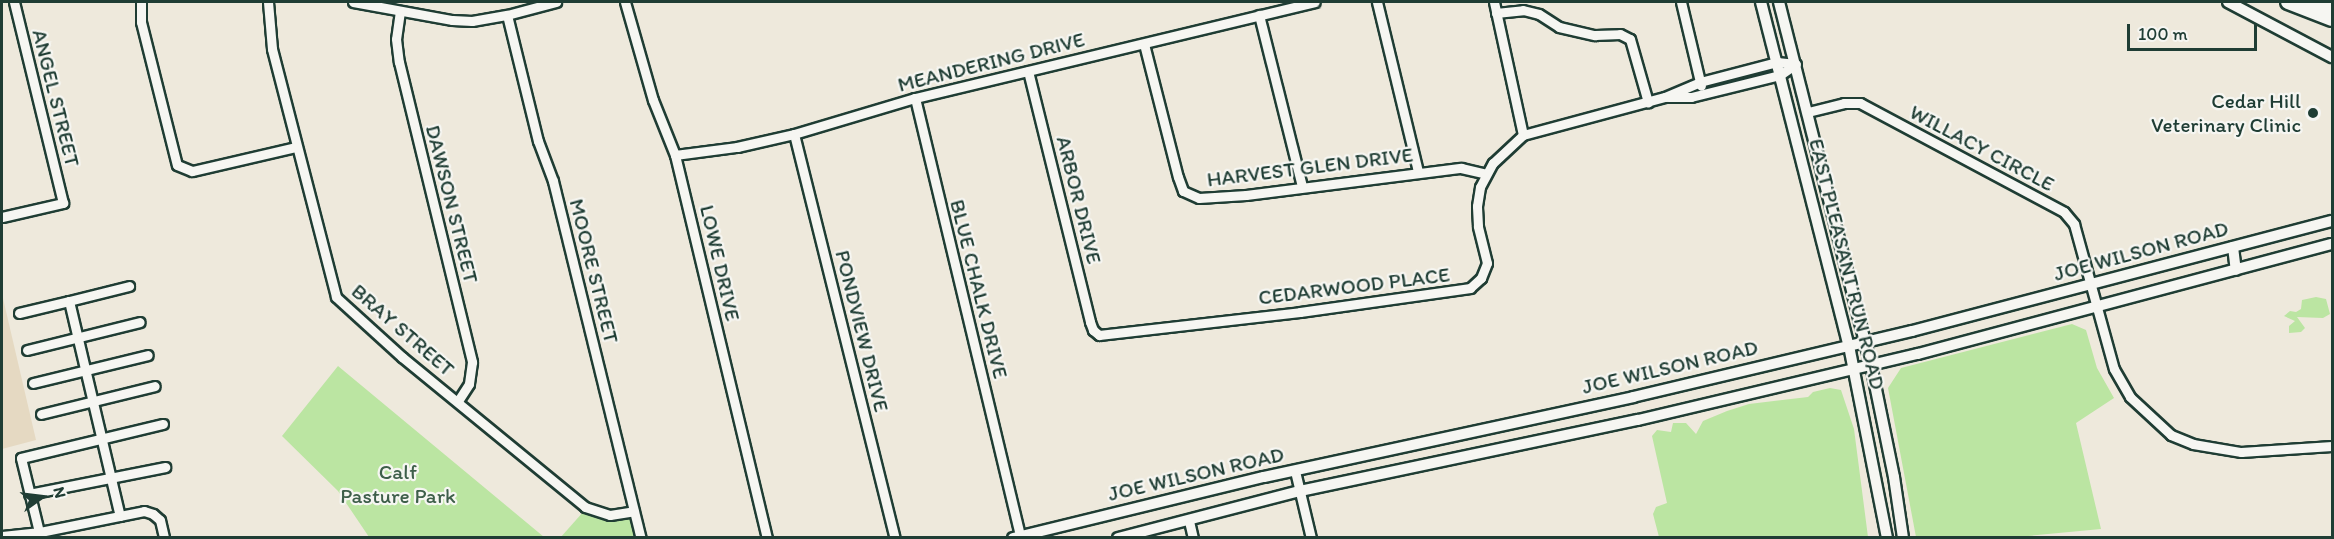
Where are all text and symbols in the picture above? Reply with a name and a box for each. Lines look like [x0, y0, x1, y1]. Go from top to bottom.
scale bar [2130, 12, 2260, 50]
text: 100 m [2138, 23, 2188, 45]
street label: MEANDERING DRIVE [894, 26, 1088, 98]
street label: ANGEL STREET [27, 27, 85, 169]
place label: Cedar Hill Veterinary Clinic [2151, 88, 2301, 138]
street label: WILLACY CIRCLE [1905, 99, 2059, 197]
marker: Cedar Hill Veterinary Clinic [2306, 106, 2320, 120]
street label: DAWSON STREET [420, 122, 484, 286]
street label: ARBOR DRIVE [1051, 133, 1107, 267]
street label: EAST PLEASANT RUN ROAD [1804, 136, 1890, 392]
street label: HARVEST GLEN DRIVE [1205, 142, 1415, 192]
street label: MOORE STREET [564, 196, 624, 346]
street label: BLUE CHALK DRIVE [945, 197, 1013, 381]
street label: LOWE DRIVE [694, 202, 746, 324]
street label: JOE WILSON ROAD [2051, 216, 2231, 286]
street label: PONDVIEW DRIVE [830, 247, 894, 415]
street label: CEDARWOOD PLACE [1257, 262, 1451, 310]
street label: BRAY STREET [346, 278, 460, 382]
street label: JOE WILSON ROAD [1580, 335, 1760, 399]
street label: JOE WILSON ROAD [1106, 442, 1286, 506]
park label: Calf Pasture Park [340, 459, 456, 509]
north arrow [12, 467, 72, 527]
text: N [49, 485, 70, 500]

